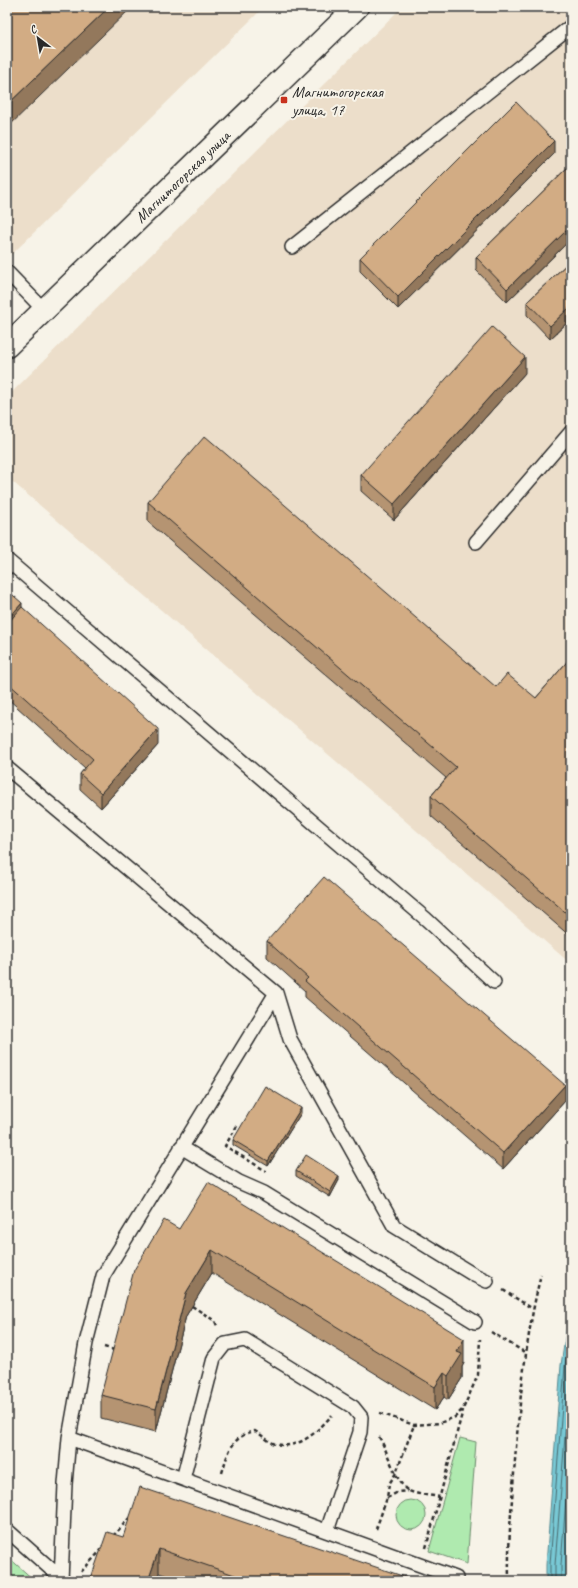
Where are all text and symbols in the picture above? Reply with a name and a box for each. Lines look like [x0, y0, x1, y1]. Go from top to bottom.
north arrow [18, 18, 58, 58]
text: С [27, 21, 40, 37]
place label: Магнитогорская улица, 17 [291, 82, 384, 120]
marker: Магнитогорская улица, 17 [279, 95, 289, 105]
street label: Магнитогорская улица [131, 125, 236, 227]

